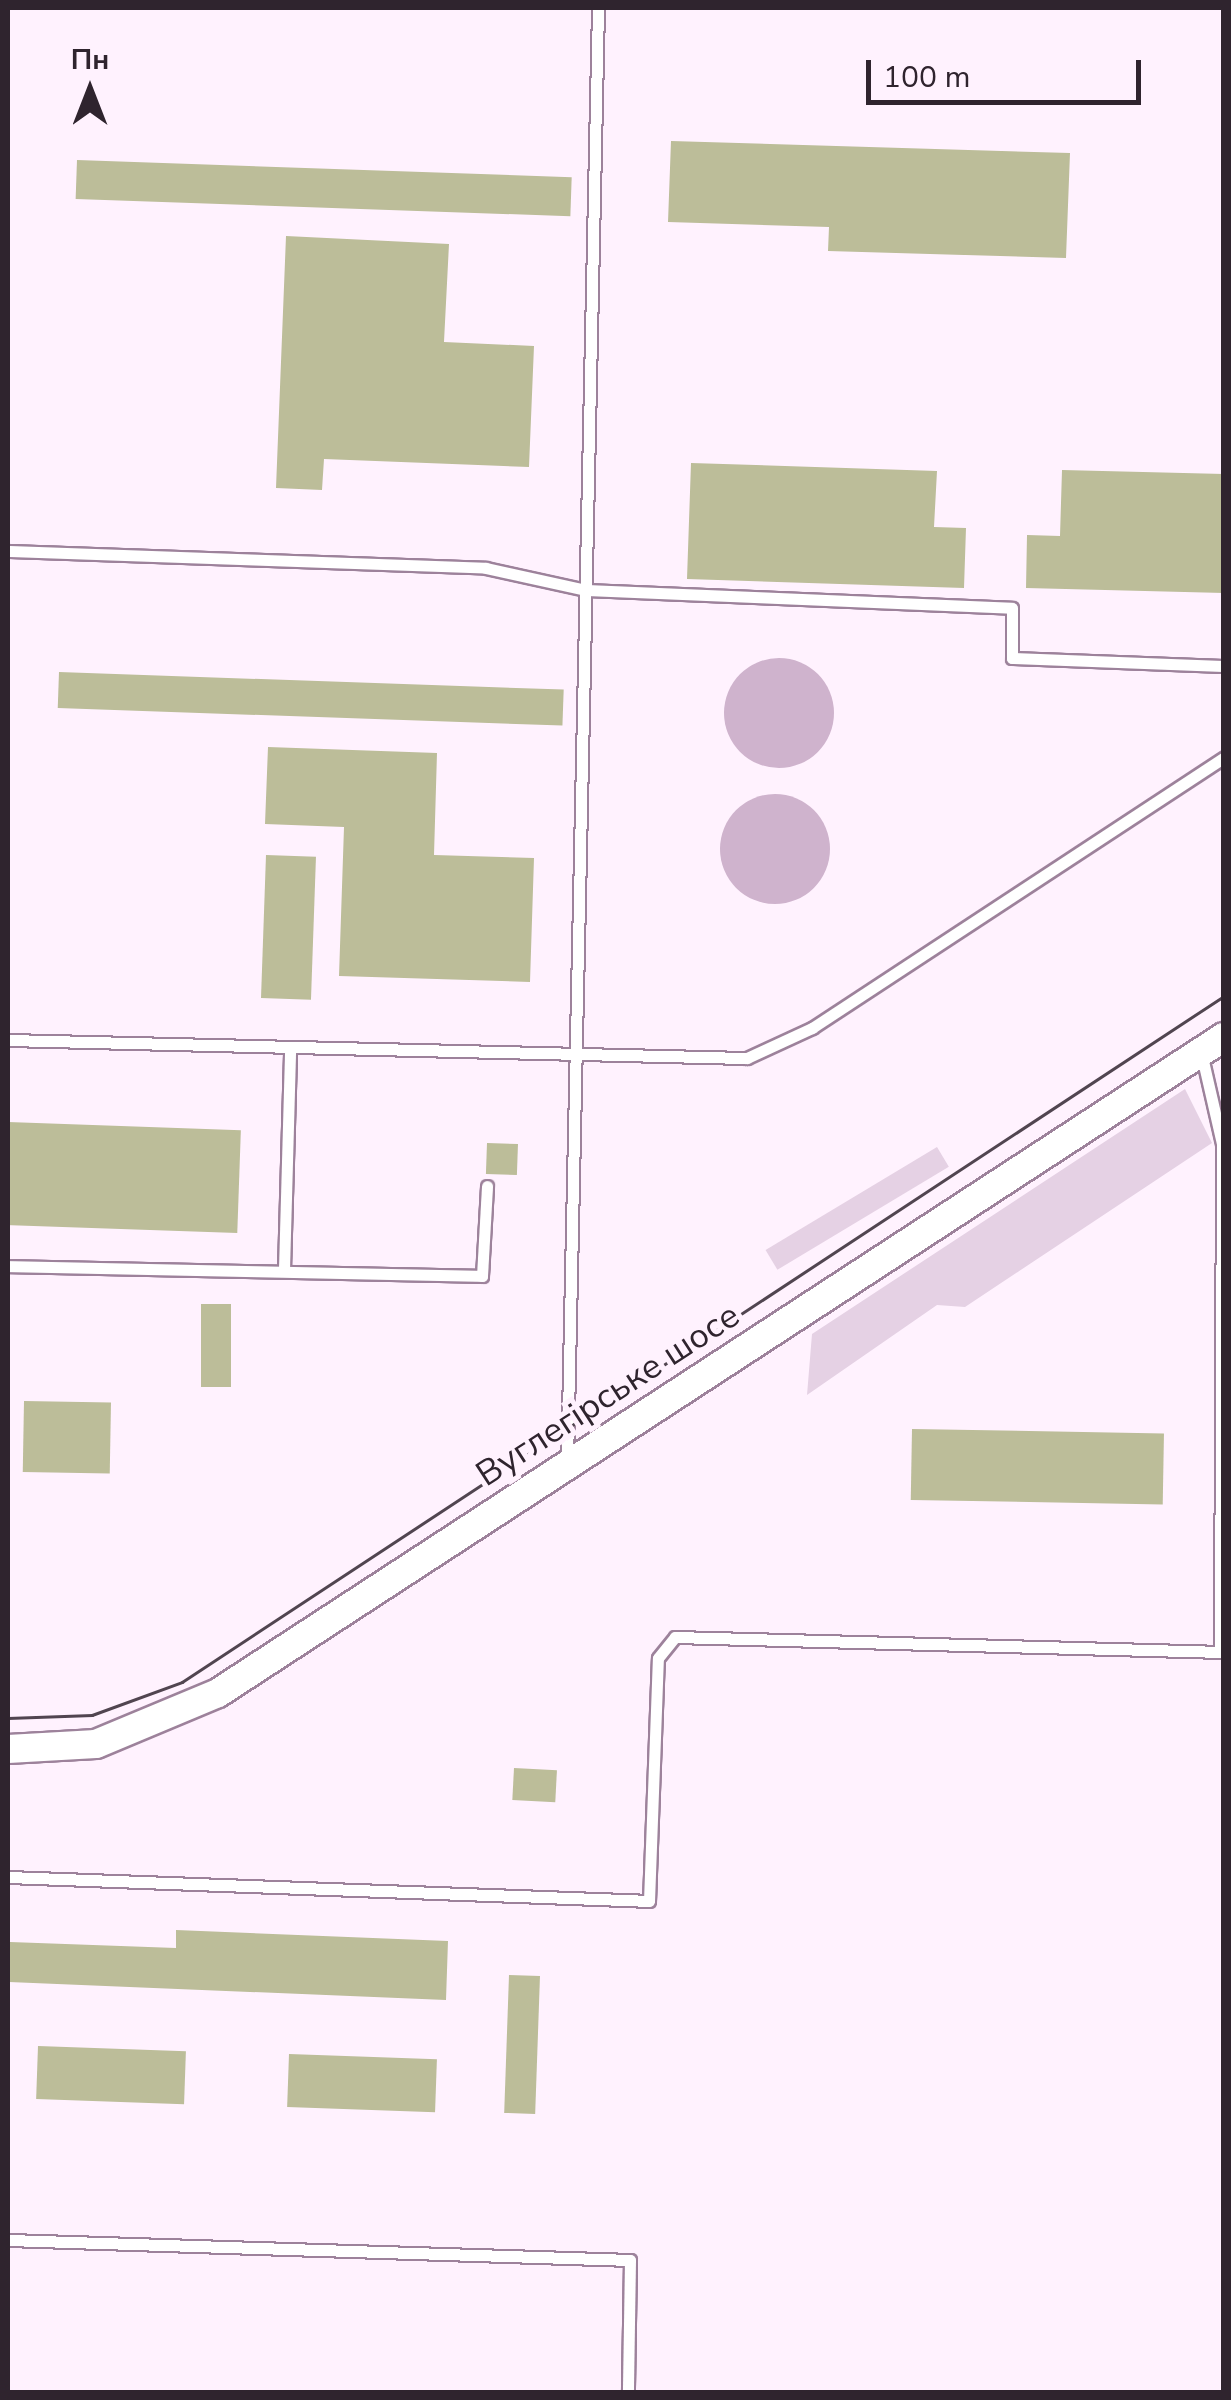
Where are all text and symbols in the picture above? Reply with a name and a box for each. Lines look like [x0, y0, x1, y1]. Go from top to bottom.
north arrow [40, 40, 140, 140]
scale bar [871, 40, 1146, 102]
text: Пн [71, 41, 109, 79]
text: 100 m [883, 57, 970, 98]
street label: Вуглегірське шосе [469, 1294, 747, 1496]

